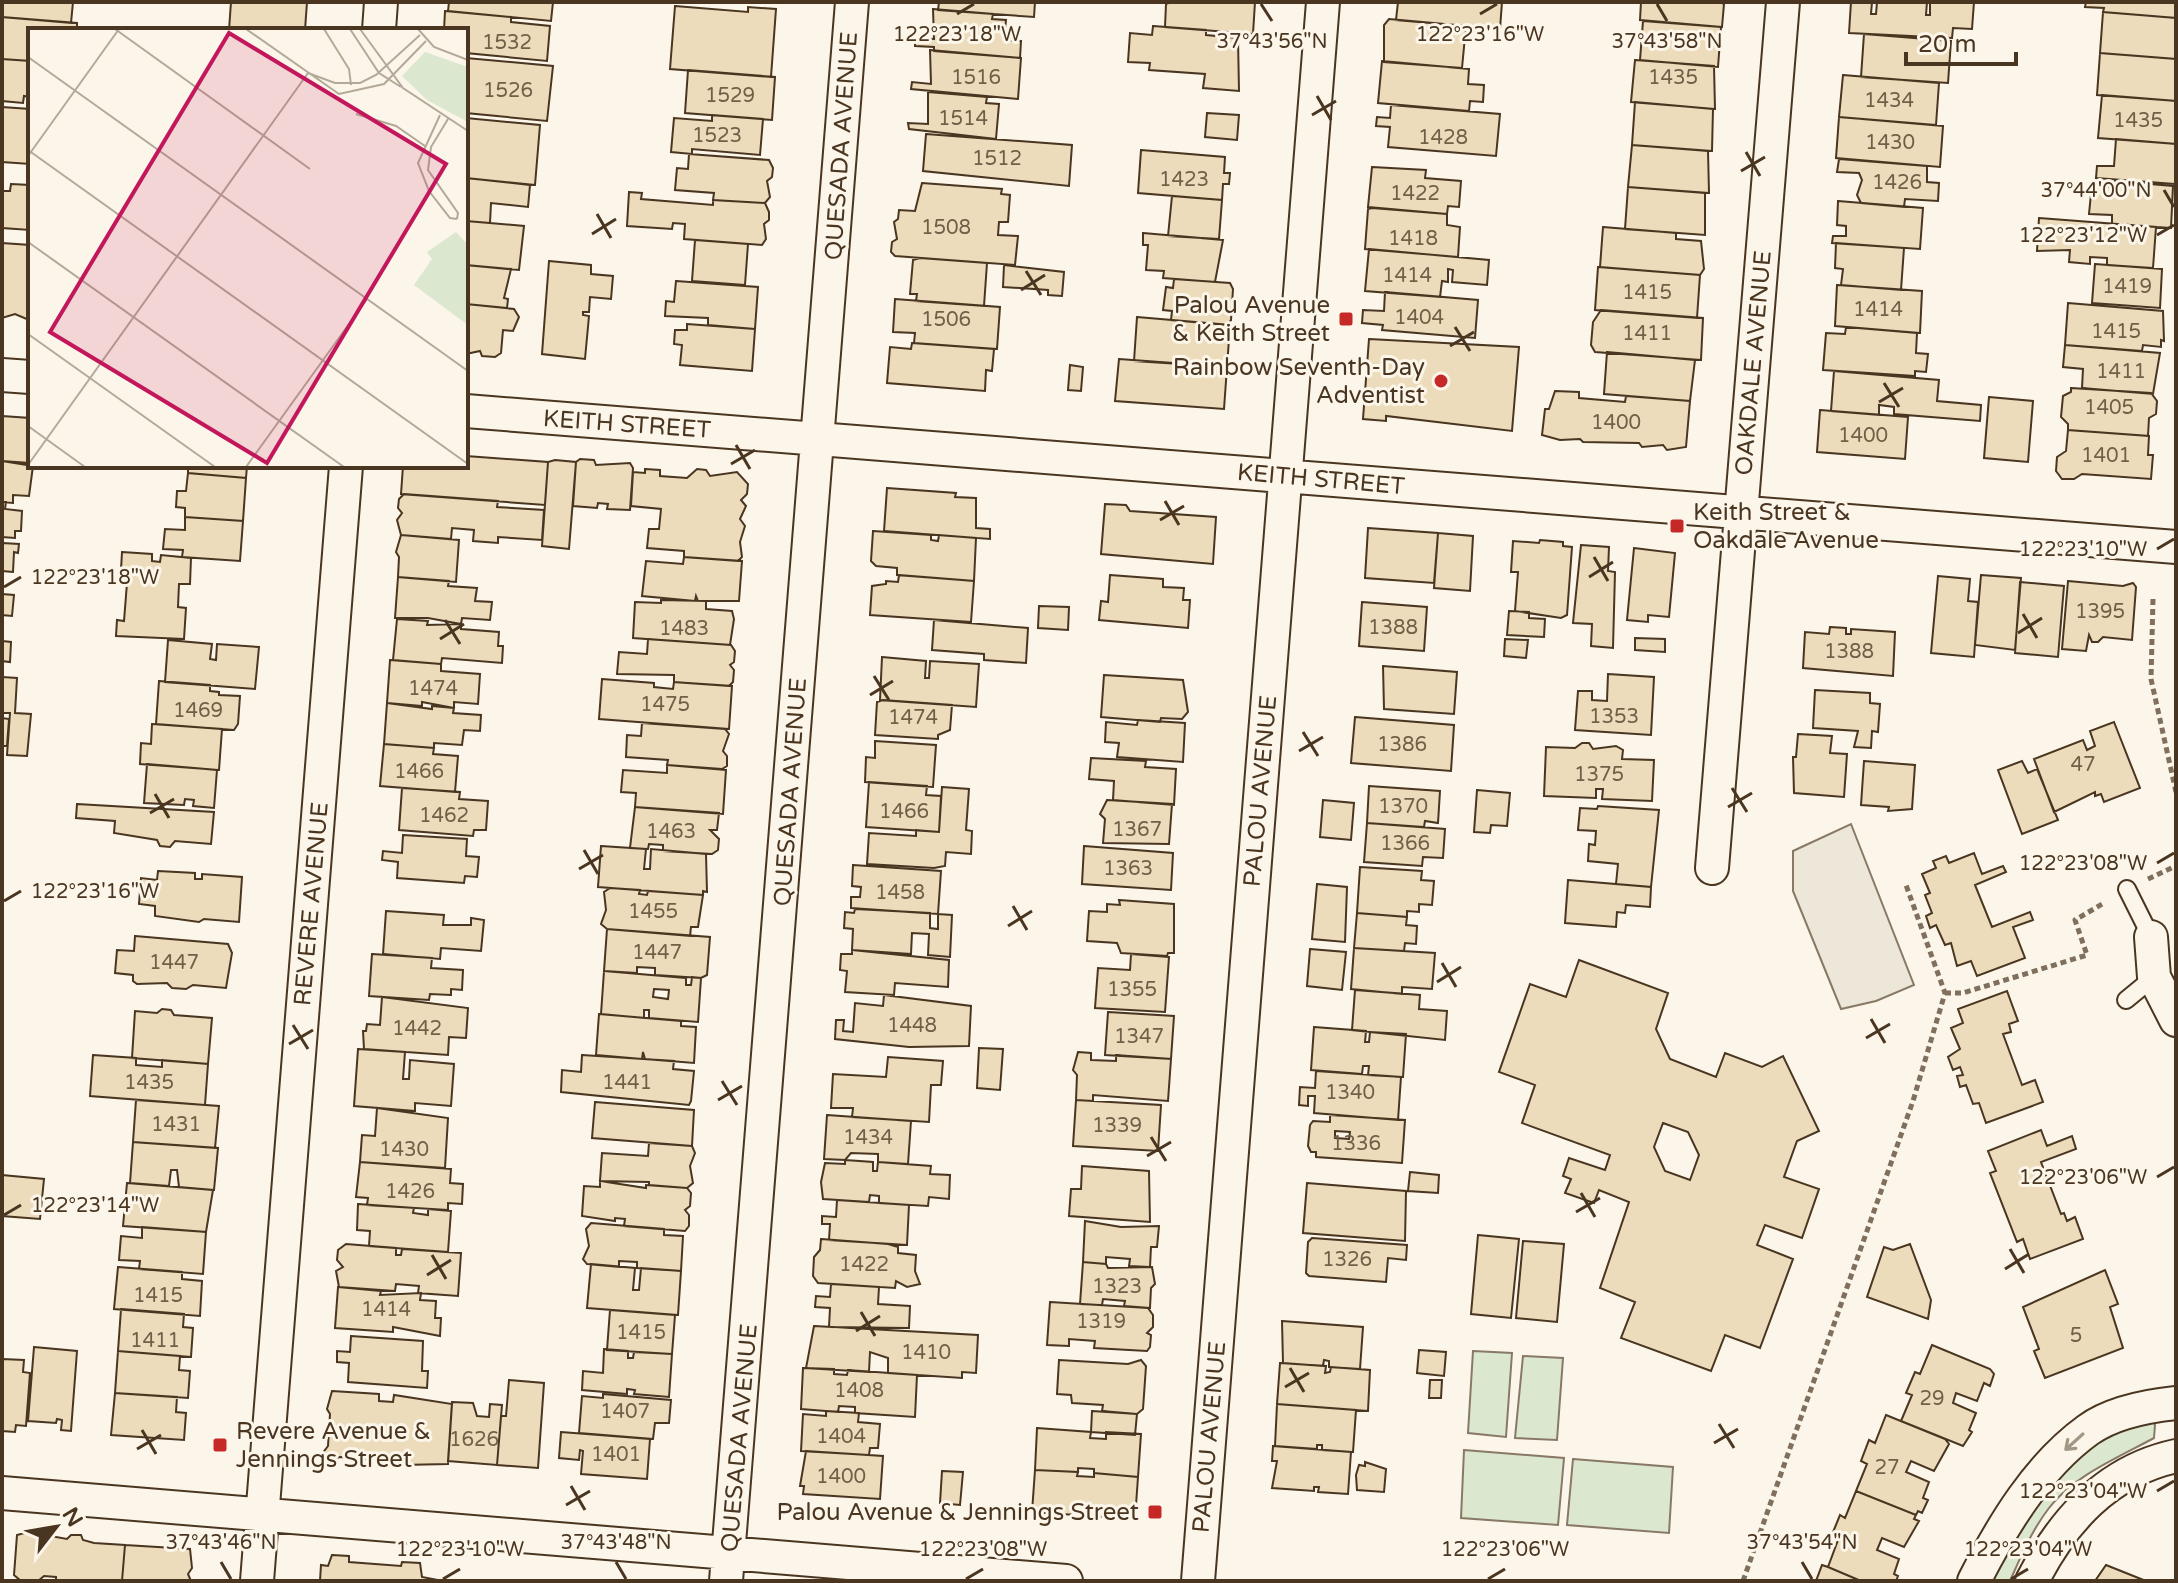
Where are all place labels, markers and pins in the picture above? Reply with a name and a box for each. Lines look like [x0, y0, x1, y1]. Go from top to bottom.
place label: Palou Avenue & Keith Street [1172, 291, 1330, 348]
marker: Palou Avenue & Keith Street [1337, 310, 1355, 328]
place label: Rainbow Seventh-Day Adventist [1173, 353, 1425, 410]
marker: Rainbow Seventh-Day Adventist [1432, 372, 1450, 390]
place label: Keith Street & Oakdale Avenue [1693, 498, 1879, 555]
marker: Keith Street & Oakdale Avenue [1668, 517, 1686, 535]
place label: Revere Avenue & Jennings Street [236, 1417, 431, 1474]
marker: Revere Avenue & Jennings Street [211, 1436, 229, 1454]
place label: Palou Avenue & Jennings Street [777, 1498, 1139, 1527]
marker: Palou Avenue & Jennings Street [1146, 1503, 1164, 1521]

